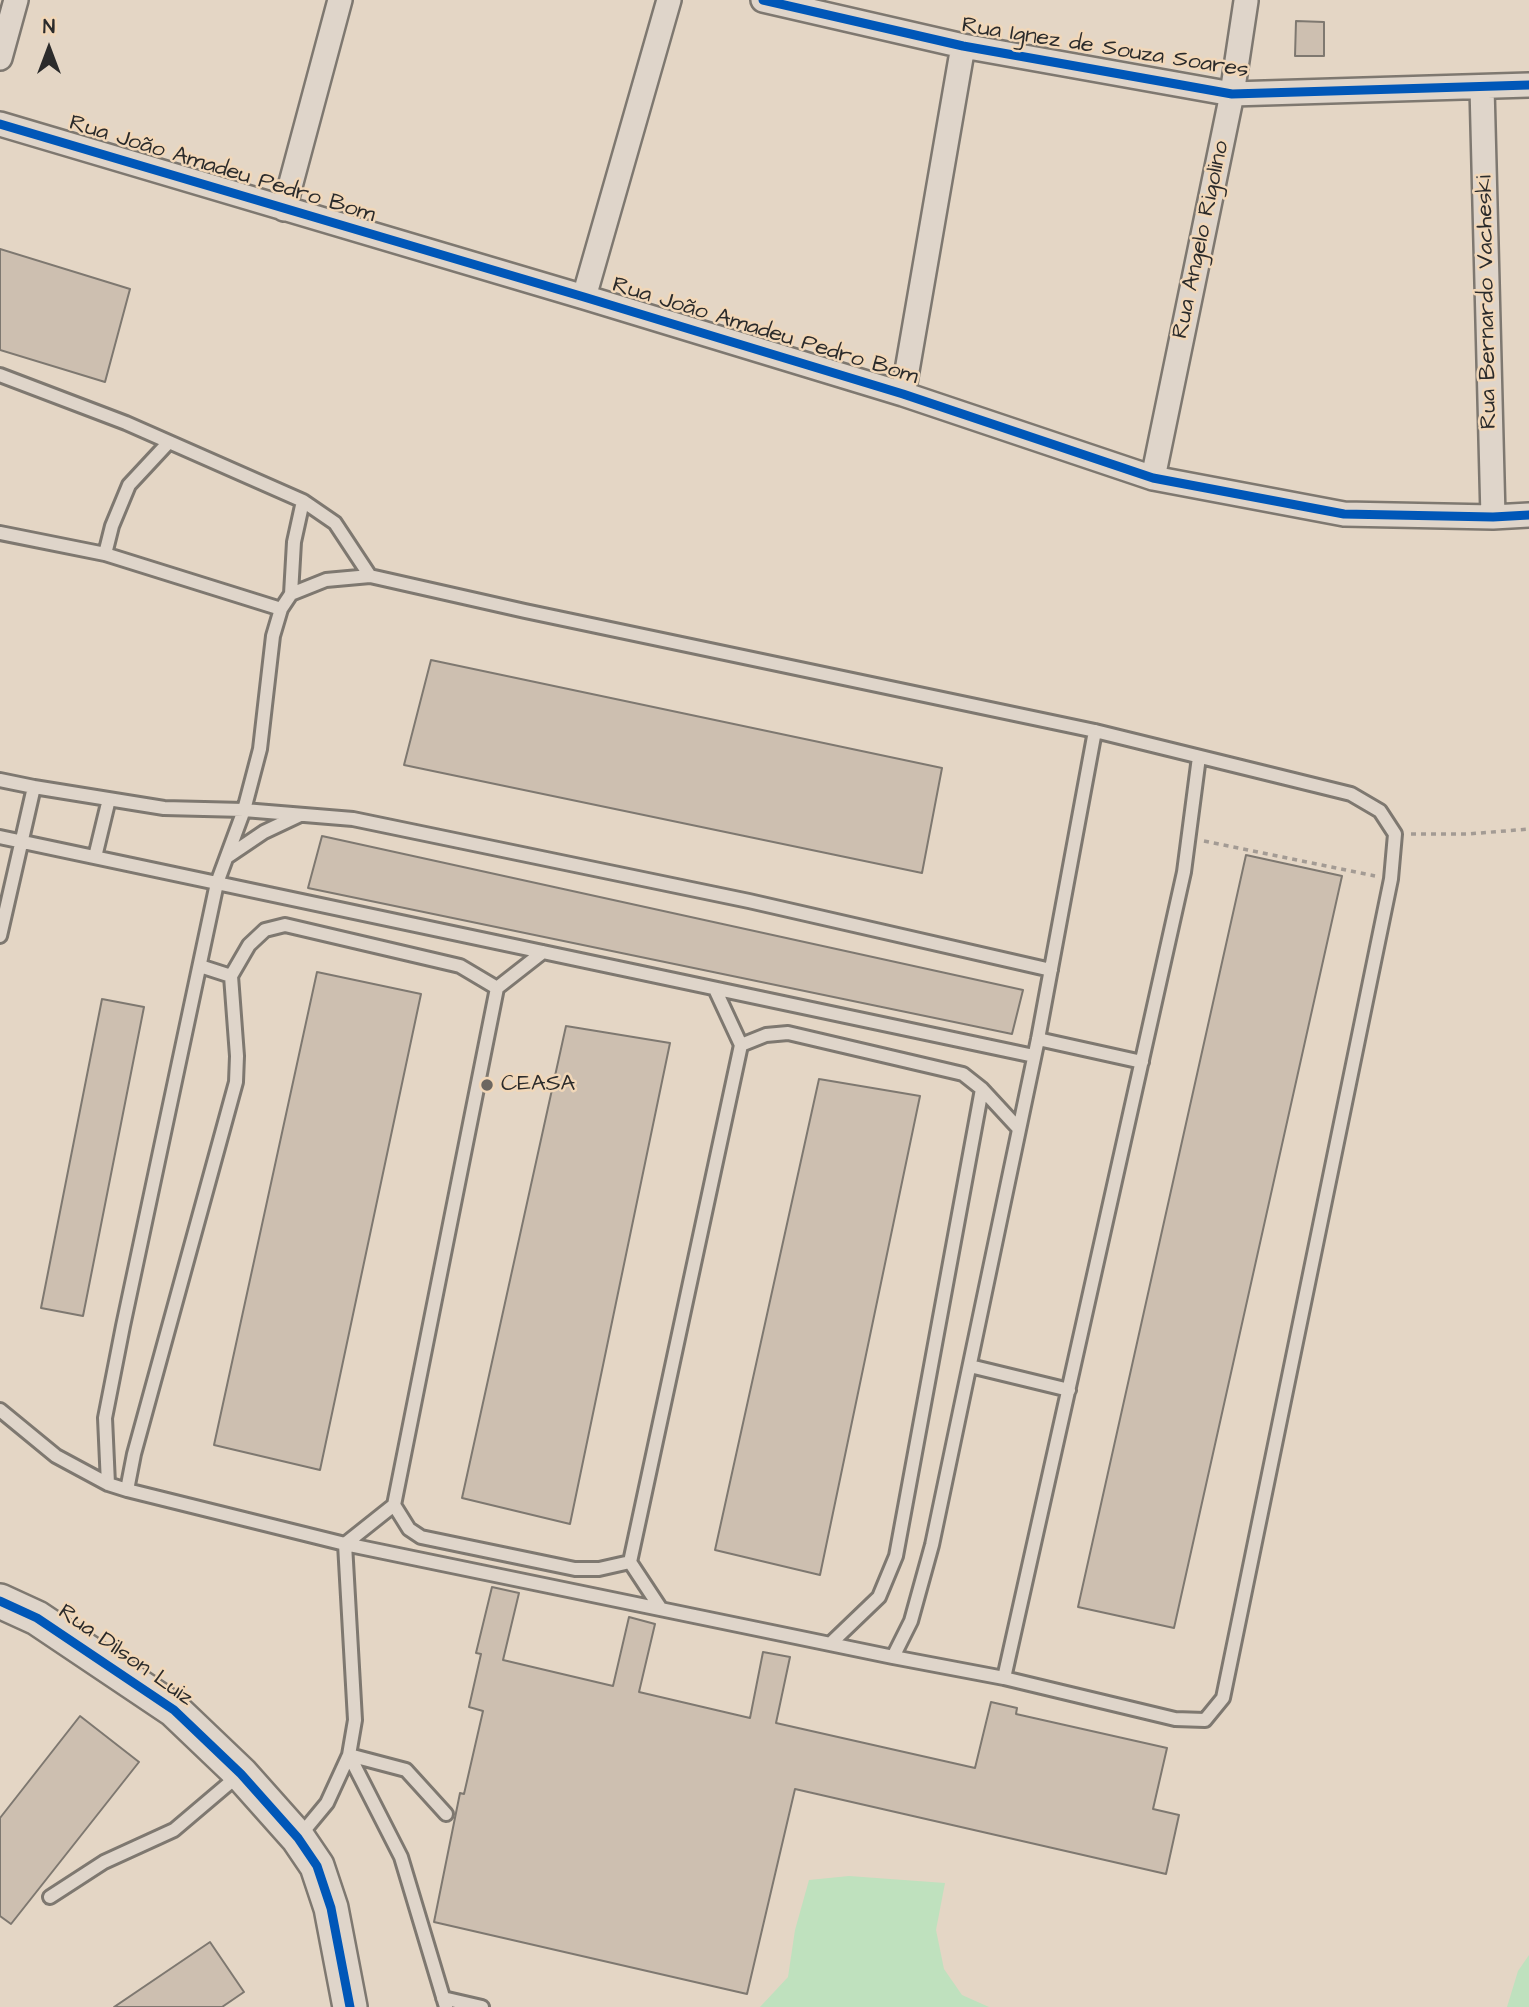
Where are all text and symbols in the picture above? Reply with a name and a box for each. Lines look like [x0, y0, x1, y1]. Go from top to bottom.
street label: Rua Ignez de Souza Soares [960, 13, 1250, 85]
north arrow [14, 14, 84, 84]
text: N [43, 14, 55, 41]
street label: Rua João Amadeu Pedro Bom [66, 110, 378, 230]
street label: Rua Angelo Rigolino [1168, 139, 1236, 341]
street label: Rua Bernardo Vacheski [1472, 175, 1504, 429]
street label: Rua João Amadeu Pedro Bom [609, 272, 921, 392]
place label: CEASA [501, 1071, 575, 1099]
marker: CEASA [479, 1077, 495, 1093]
street label: Rua Dilson Luiz [52, 1599, 198, 1713]

